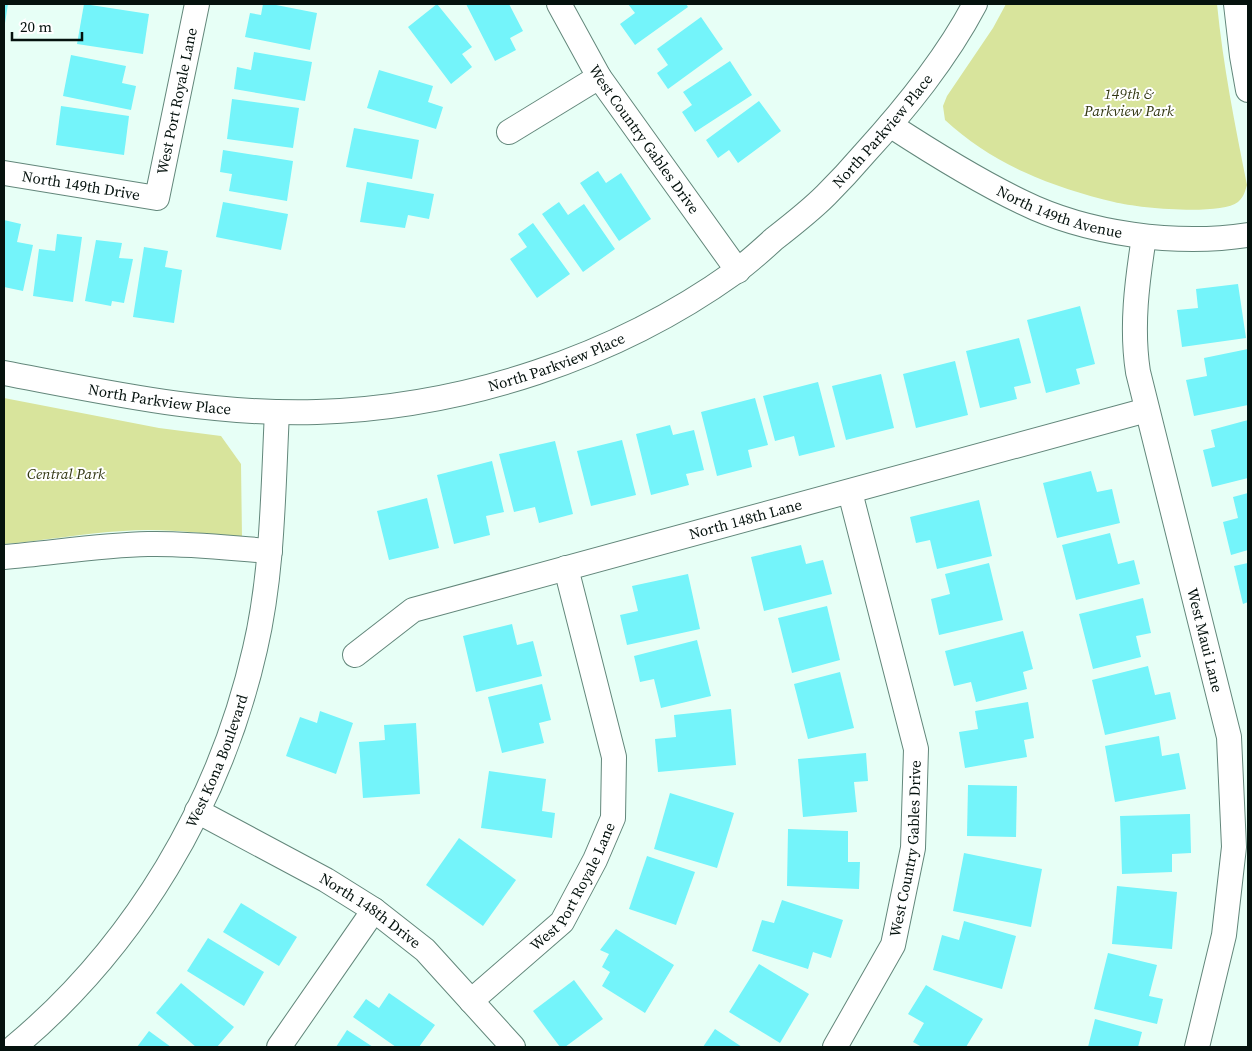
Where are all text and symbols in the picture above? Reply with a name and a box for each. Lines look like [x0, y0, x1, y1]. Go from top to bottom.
scale bar [12, 10, 82, 42]
text: 20 m [20, 16, 52, 37]
street label: West Port Royale Lane [151, 25, 202, 176]
street label: West Country Gables Drive [584, 61, 705, 218]
street label: North Parkview Place [827, 69, 937, 192]
park label: 149th & Parkview Park [1083, 83, 1175, 121]
street label: North 149th Drive [20, 165, 142, 205]
street label: North 149th Avenue [993, 180, 1124, 243]
street label: North Parkview Place [486, 327, 628, 396]
street label: North Parkview Place [87, 378, 232, 420]
park label: Central Park [27, 463, 106, 484]
street label: North 148th Lane [686, 493, 805, 544]
street label: West Maui Lane [1182, 586, 1229, 695]
street label: West Kona Boulevard [180, 691, 253, 831]
street label: West Country Gables Drive [884, 759, 926, 939]
street label: West Port Royale Lane [525, 819, 620, 955]
street label: North 148th Drive [316, 867, 426, 953]

